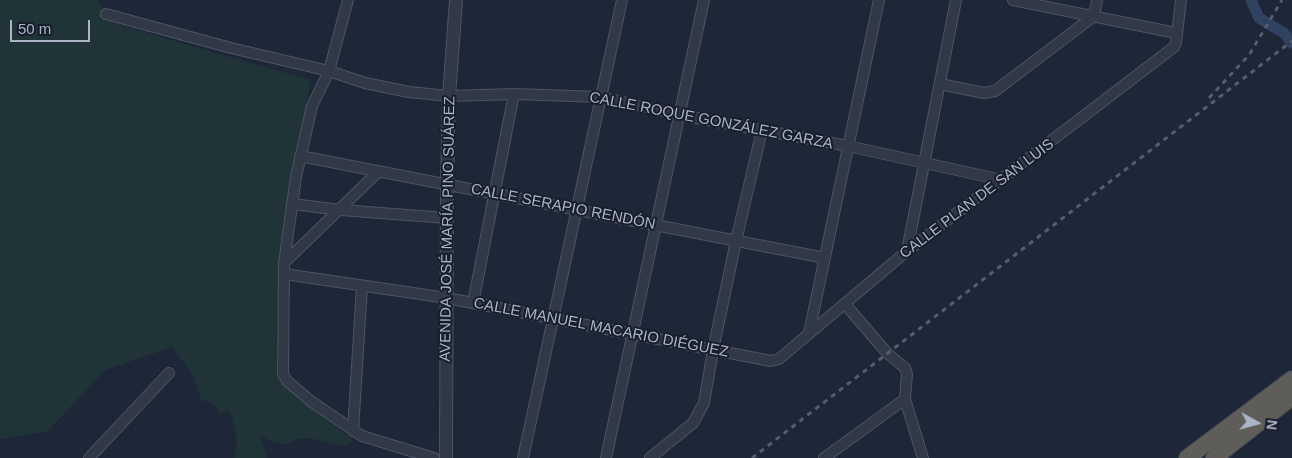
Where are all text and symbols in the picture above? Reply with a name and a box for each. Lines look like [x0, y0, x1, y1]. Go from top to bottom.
scale bar [12, 10, 92, 42]
text: 50 m [18, 20, 51, 37]
street label: CALLE ROQUE GONZÁLEZ GARZA [588, 89, 834, 153]
street label: AVENIDA JOSÉ MARÍA PINO SUÁREZ [437, 96, 459, 362]
street label: CALLE PLAN DE SAN LUIS [896, 135, 1058, 263]
street label: CALLE SERAPIO RENDÓN [469, 180, 657, 234]
street label: CALLE MANUEL MACARIO DIÉGUEZ [472, 294, 730, 362]
north arrow [1232, 398, 1282, 448]
text: N [1263, 419, 1280, 431]

